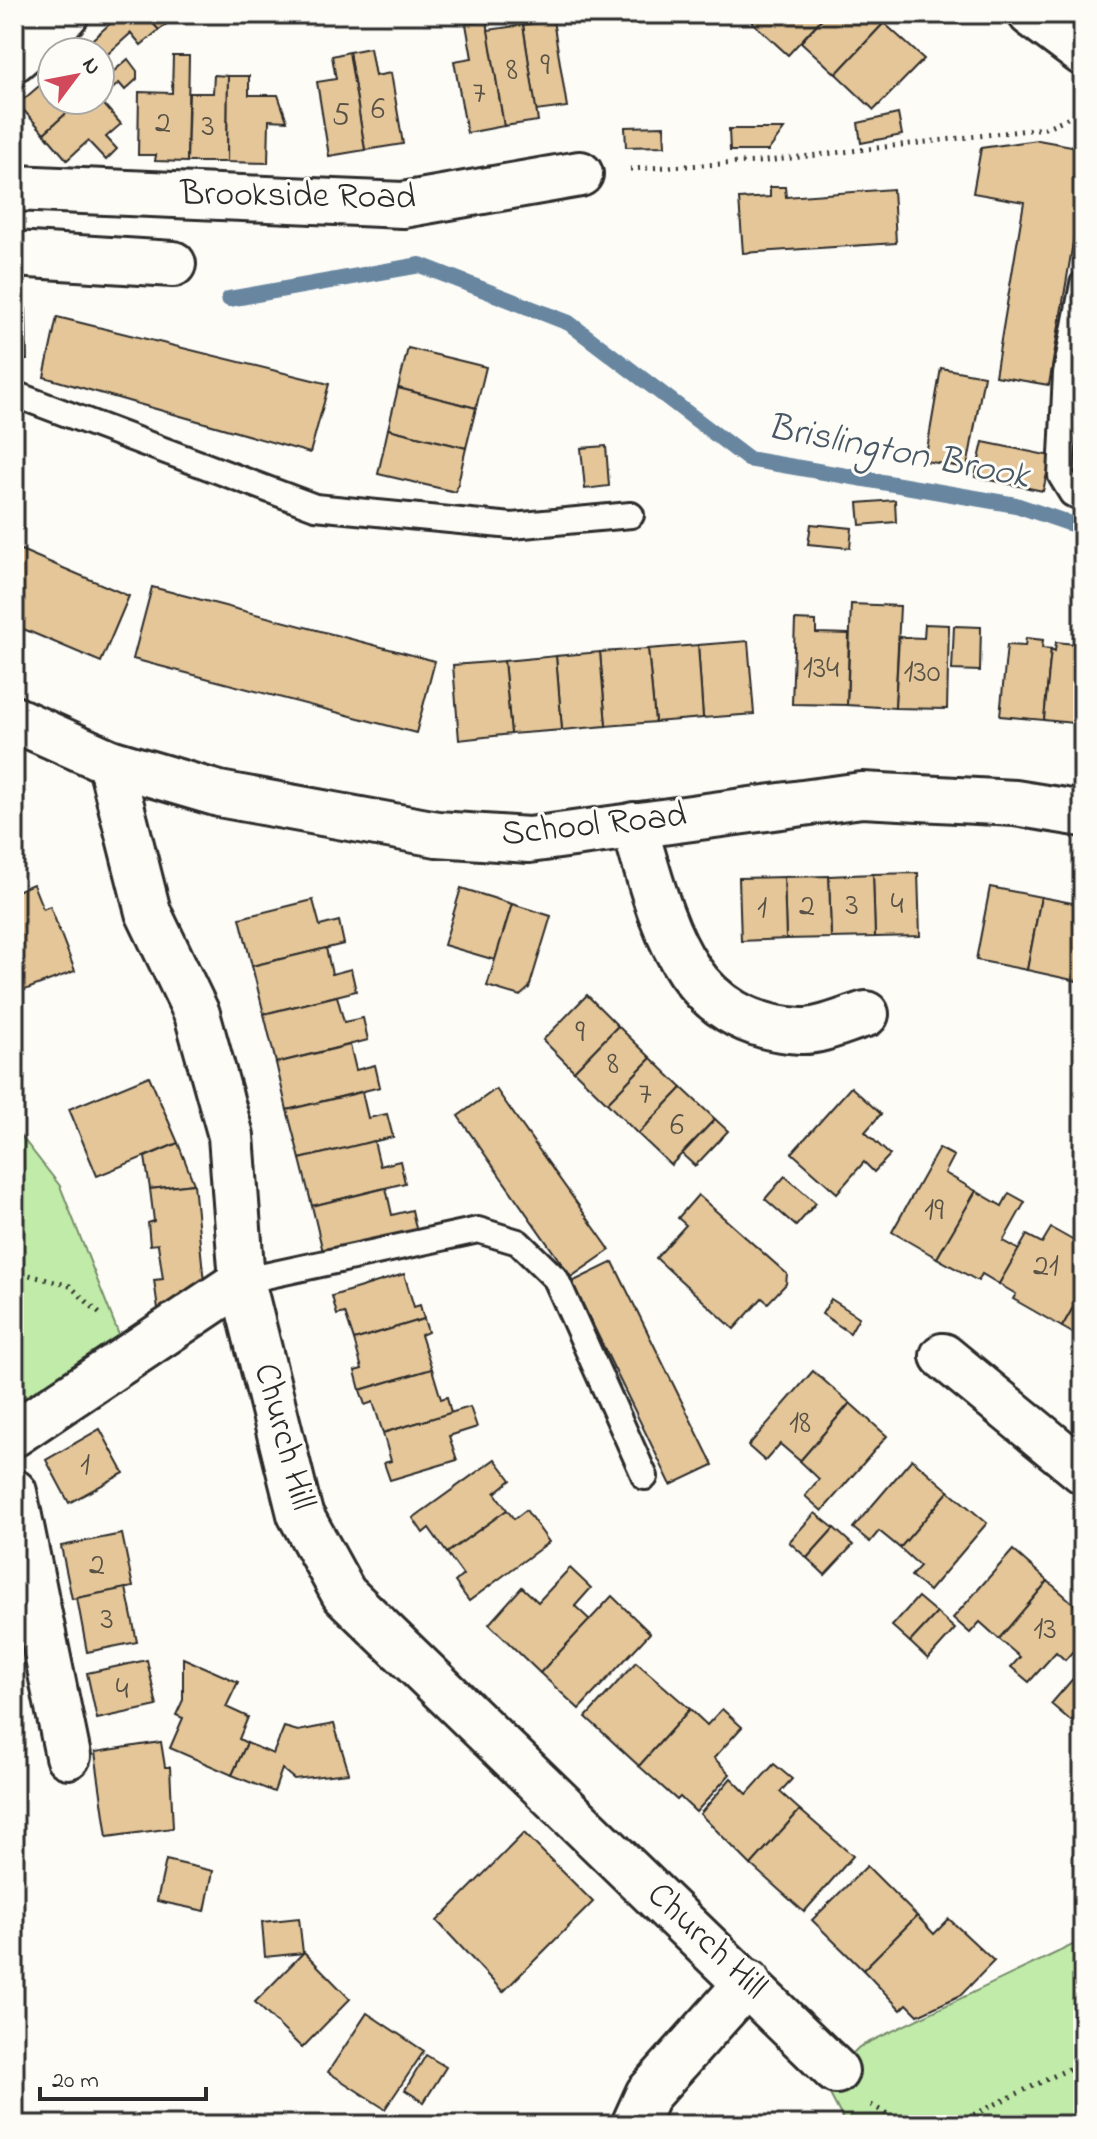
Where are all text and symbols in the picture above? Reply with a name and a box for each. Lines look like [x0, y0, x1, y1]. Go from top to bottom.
north arrow [36, 36, 116, 116]
house number: 9 [540, 43, 550, 90]
house number: 8 [506, 48, 518, 95]
text: N [73, 52, 108, 82]
house number: 7 [472, 71, 486, 118]
house number: 6 [371, 87, 385, 134]
house number: 5 [332, 93, 350, 140]
house number: 2 [155, 101, 171, 148]
house number: 3 [201, 104, 215, 151]
street label: Brookside Road [179, 168, 416, 226]
water label: Brislington Brook [762, 400, 1035, 506]
house number: 134 [803, 646, 839, 693]
house number: 130 [903, 650, 941, 697]
street label: School Road [499, 790, 689, 862]
house number: 4 [890, 882, 904, 929]
house number: 3 [845, 883, 859, 930]
house number: 2 [799, 884, 815, 931]
house number: 1 [757, 886, 767, 933]
house number: 9 [575, 1010, 585, 1057]
house number: 8 [607, 1042, 619, 1089]
house number: 7 [638, 1072, 652, 1119]
house number: 6 [670, 1103, 684, 1150]
house number: 19 [924, 1188, 944, 1235]
house number: 21 [1033, 1244, 1059, 1291]
street label: Church Hill [238, 1358, 328, 1516]
house number: 18 [789, 1401, 811, 1448]
house number: 1 [80, 1443, 90, 1490]
house number: 2 [89, 1543, 105, 1590]
house number: 3 [100, 1597, 114, 1644]
house number: 13 [1033, 1607, 1057, 1654]
house number: 4 [115, 1667, 129, 1714]
street label: Church Hill [634, 1871, 778, 2013]
scale bar [40, 2051, 206, 2101]
text: 20 m [52, 2064, 99, 2099]

